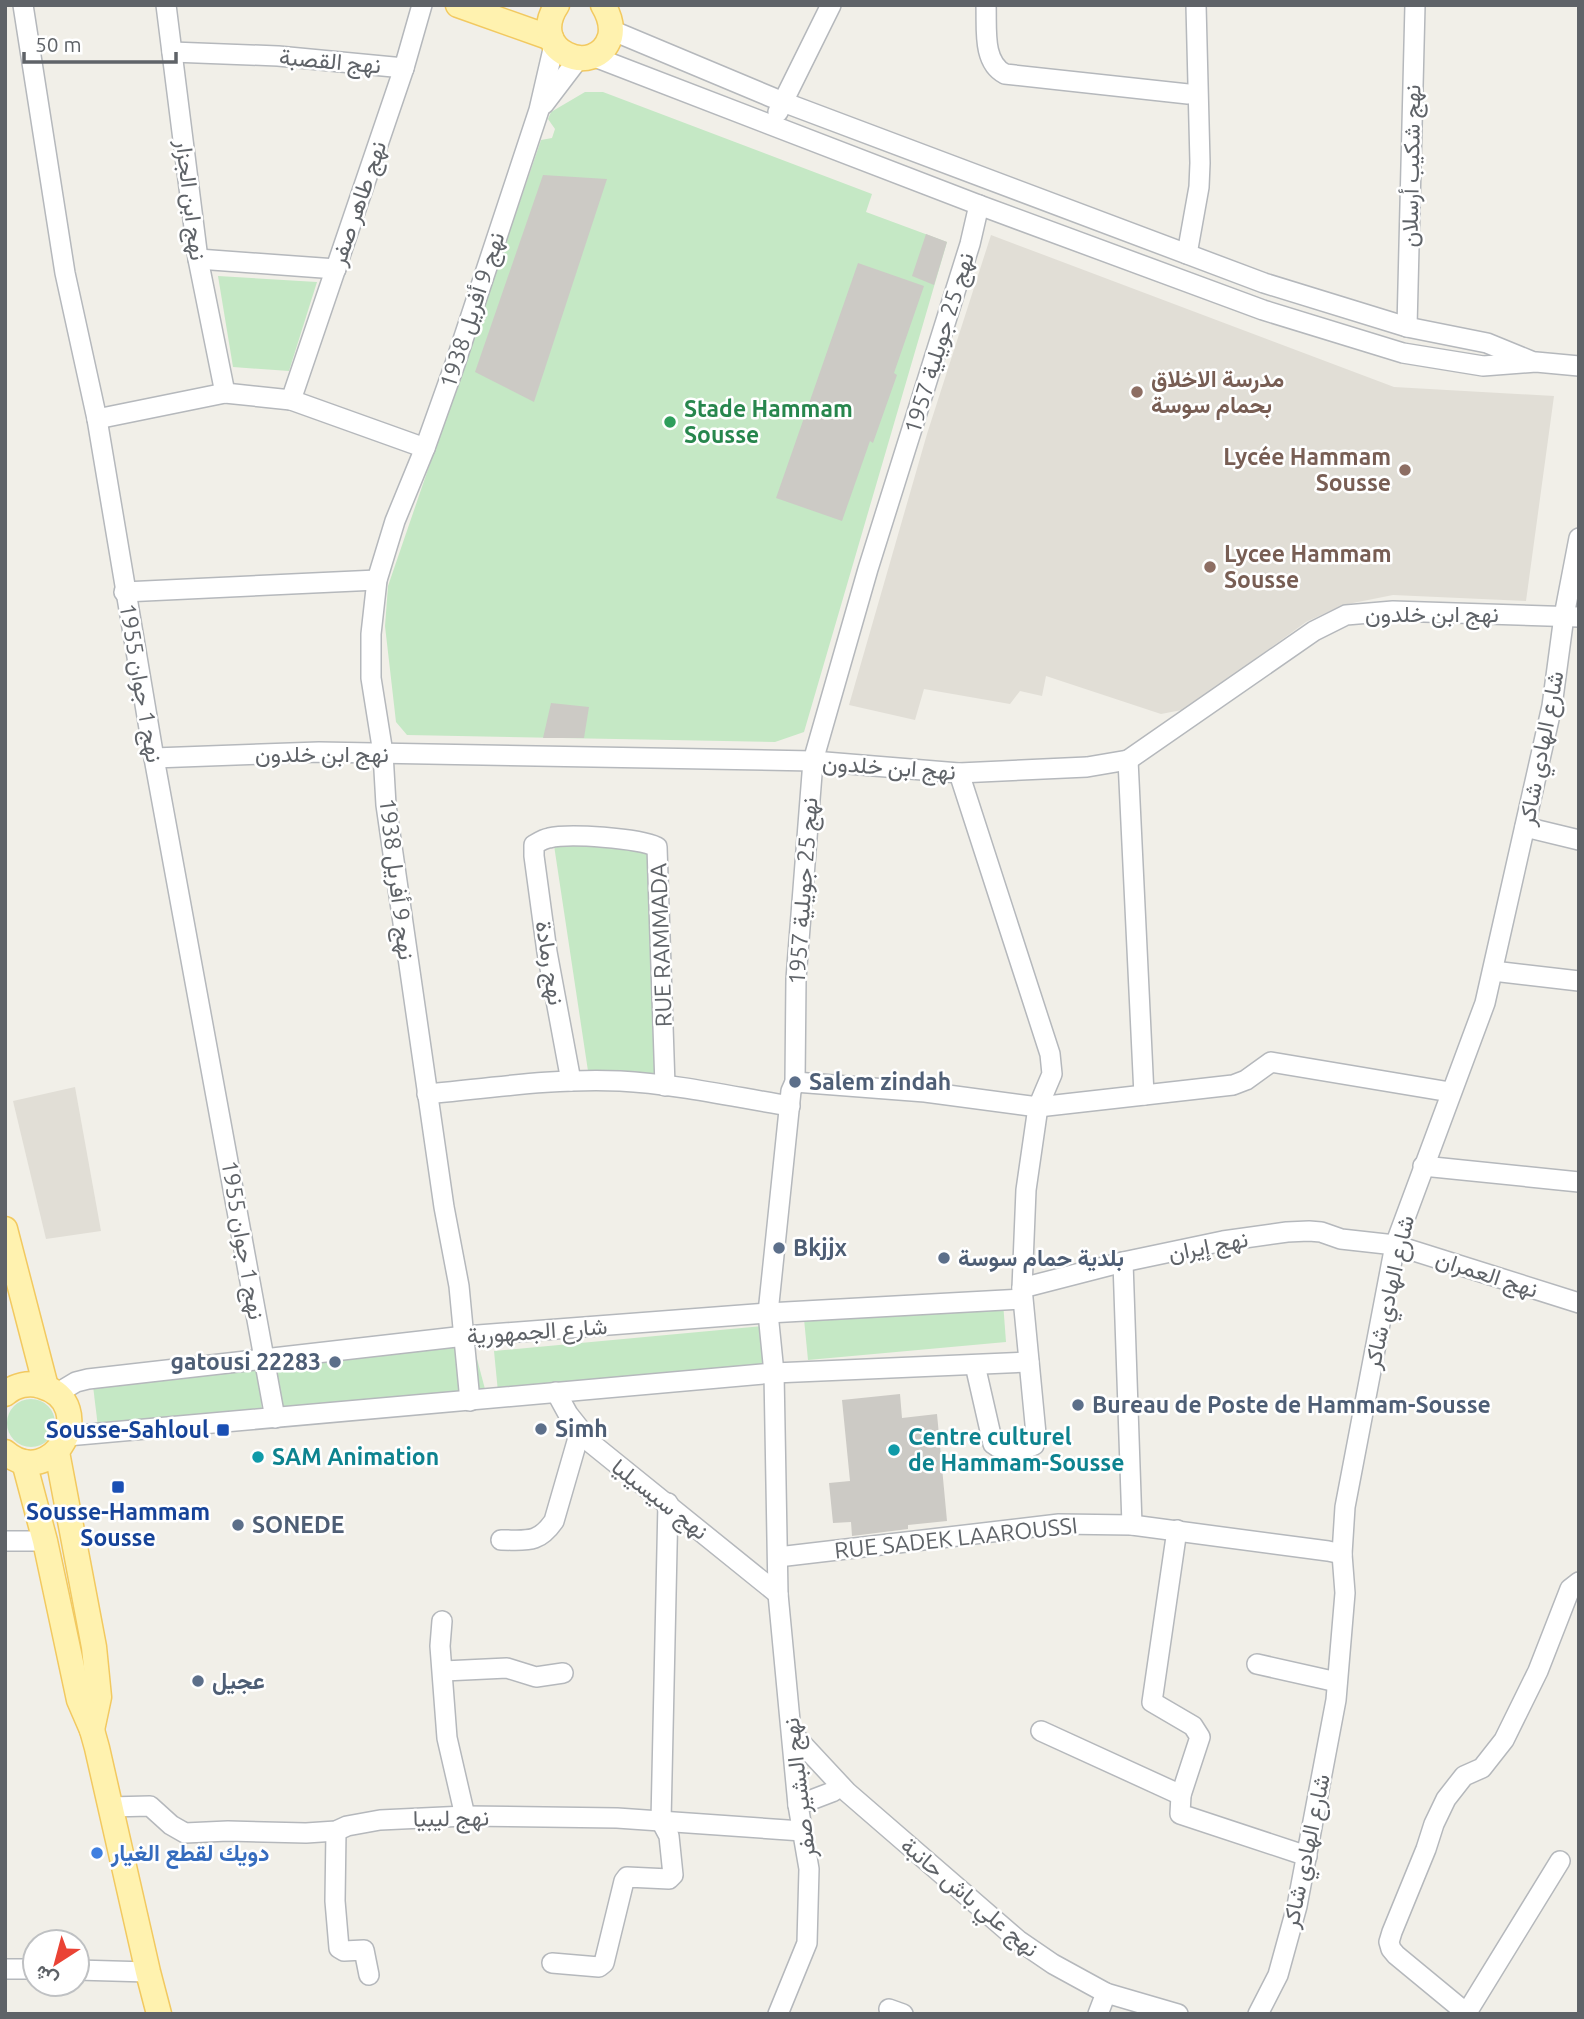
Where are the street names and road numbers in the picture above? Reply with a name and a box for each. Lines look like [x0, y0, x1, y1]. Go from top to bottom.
street label: نهج القصبة [278, 44, 382, 81]
street label: نهج شكيب أرسلان [1397, 84, 1428, 248]
street label: نهج ابن الجزار [168, 137, 211, 262]
street label: نهج طاهر صفر [324, 137, 394, 271]
street label: نهج 9 أفريل 1938 [435, 229, 512, 392]
street label: نهج 25 جويلية 1957 [899, 249, 982, 438]
street label: نهج 1 جوان 1955 [111, 601, 168, 765]
street label: نهج ابن خلدون [1365, 601, 1499, 630]
street label: شارع الهادي شاكر [1513, 669, 1575, 830]
street label: نهج ابن خلدون [255, 741, 389, 770]
street label: نهج ابن خلدون [821, 749, 957, 788]
street label: نهج 25 جويلية 1957 [783, 796, 826, 986]
street label: نهج 9 أفريل 1938 [371, 797, 420, 962]
street label: RUE RAMMADA [645, 863, 676, 1027]
street label: نهج رمادة [528, 919, 570, 1008]
street label: نهج 1 جوان 1955 [213, 1158, 270, 1322]
street label: شارع الهادي شاكر [1358, 1213, 1425, 1374]
street label: نهج إيران [1166, 1226, 1251, 1269]
street label: نهج العمران [1432, 1245, 1541, 1306]
street label: شارع الجمهورية [466, 1313, 608, 1352]
street label: نهج سيسيليا [605, 1453, 713, 1547]
street label: RUE SADEK LAAROUSSI [833, 1512, 1079, 1563]
street label: نهج البشير صفر [777, 1716, 824, 1861]
street label: شارع الهادي شاكر [1277, 1772, 1341, 1933]
street label: نهج ليبيا [413, 1804, 489, 1835]
street label: نهج علي باش حانبة [892, 1832, 1044, 1967]

